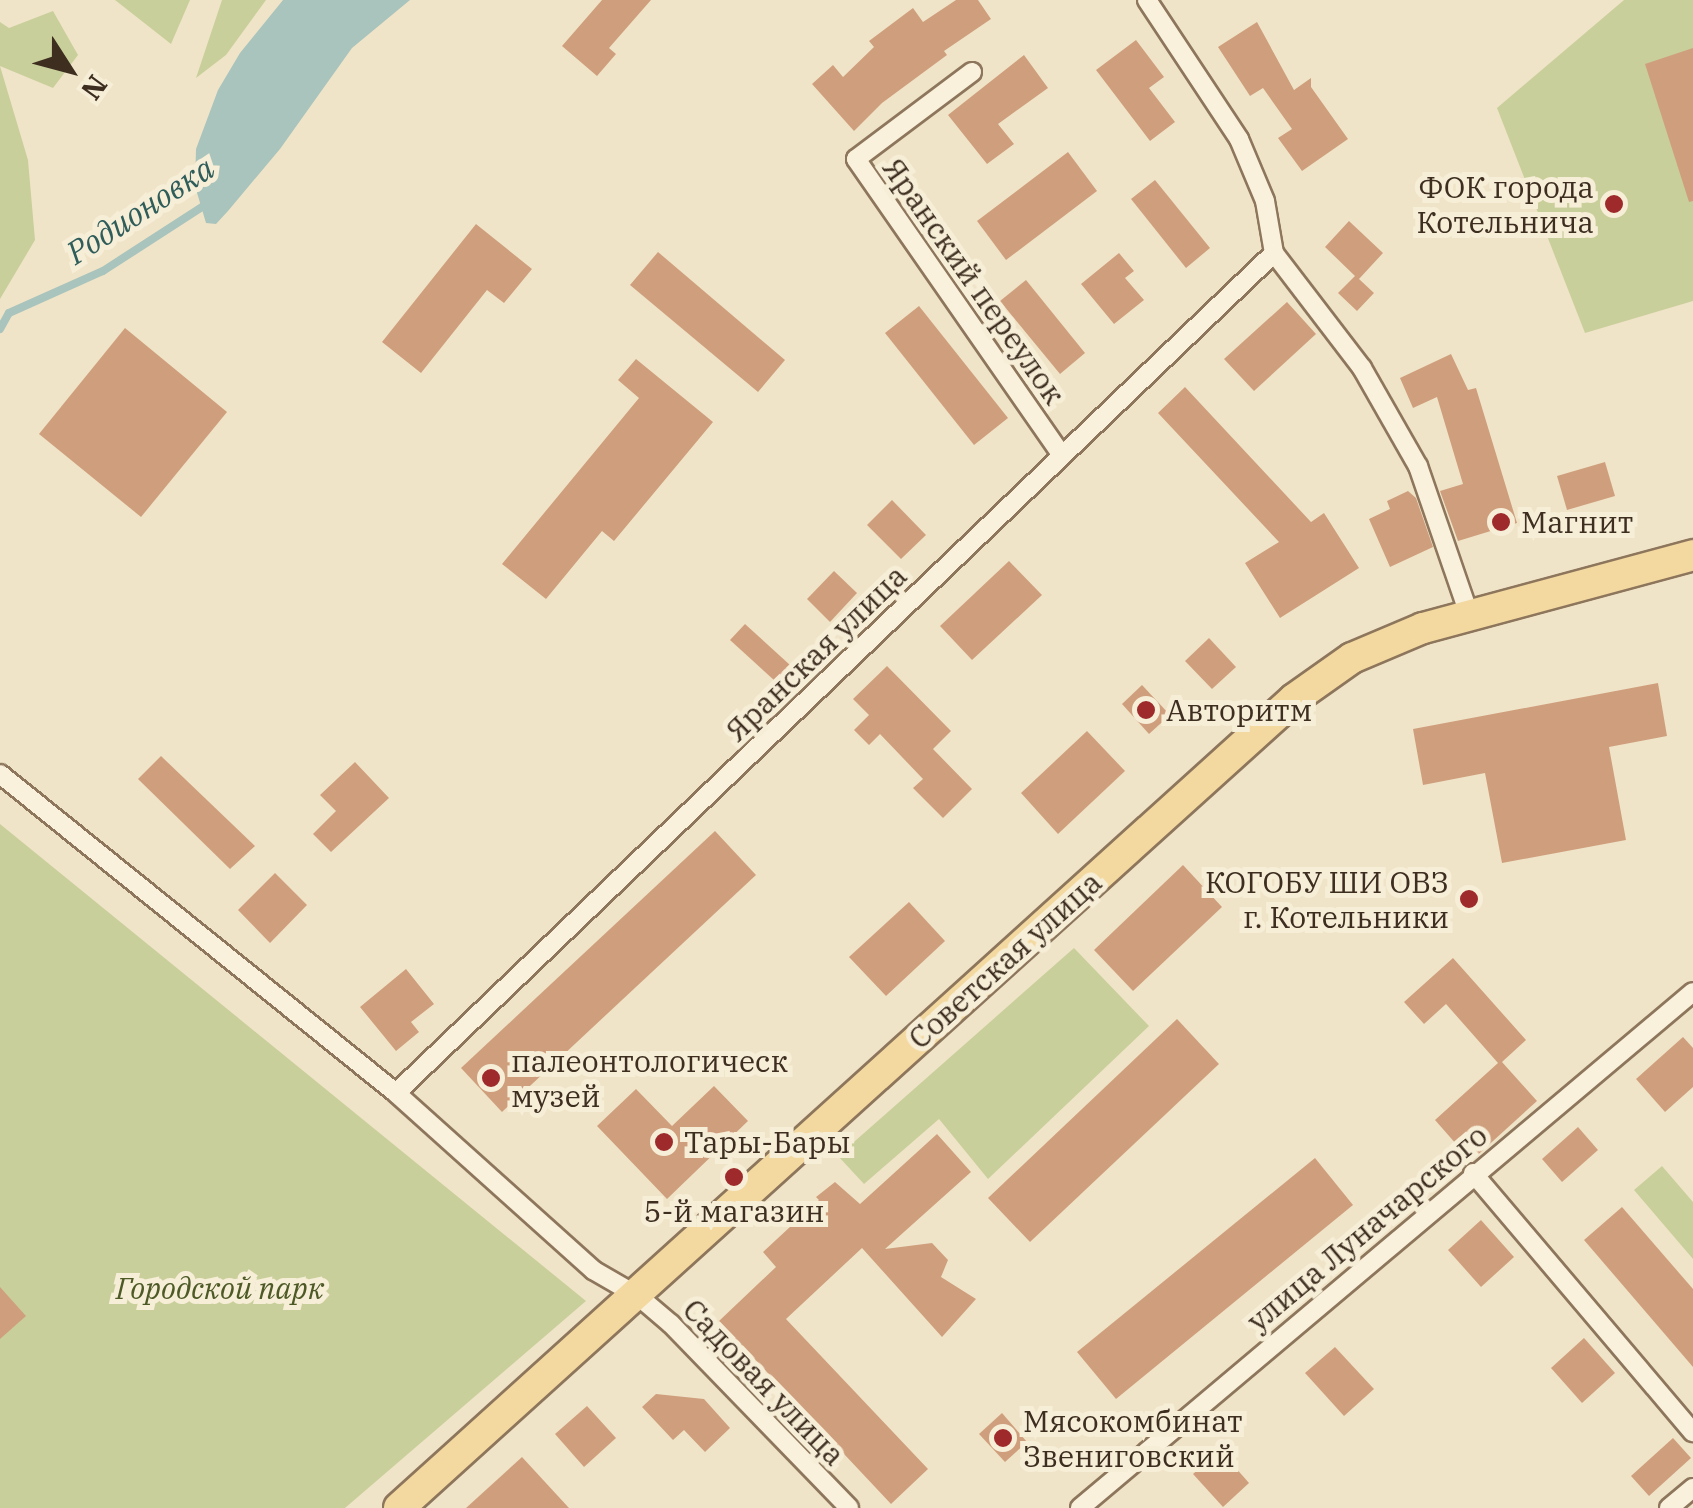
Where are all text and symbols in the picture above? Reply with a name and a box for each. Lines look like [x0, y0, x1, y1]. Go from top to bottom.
north arrow [20, 20, 120, 120]
text: N [73, 68, 116, 108]
water label: Родионовка [59, 148, 221, 272]
street label: Яранский переулок [875, 151, 1073, 411]
place label: ФОК города Котельнича [1417, 169, 1594, 240]
marker: ФОК города Котельнича [1603, 193, 1625, 215]
place label: Магнит [1521, 504, 1633, 540]
marker: Магнит [1490, 511, 1512, 533]
street label: Яранская улица [718, 558, 914, 748]
place label: Авторитм [1166, 692, 1312, 728]
marker: Авторитм [1135, 699, 1157, 721]
street label: Советская улица [901, 864, 1109, 1056]
place label: КОГОБУ ШИ ОВЗ г. Котельники [1205, 864, 1449, 934]
marker: КОГОБУ ШИ ОВЗ г. Котельники [1458, 888, 1480, 910]
place label: палеонтологическ музей [511, 1043, 788, 1114]
marker: палеонтологическ музей [480, 1067, 502, 1089]
street label: улица Луначарского [1240, 1117, 1494, 1339]
place label: Тары-Бары [684, 1124, 851, 1160]
marker: Тары-Бары [653, 1131, 675, 1153]
marker: 5-й магазин [723, 1166, 745, 1188]
place label: 5-й магазин [643, 1193, 825, 1229]
park label: Городской парк [116, 1270, 324, 1306]
street label: Садовая улица [676, 1291, 852, 1473]
place label: Мясокомбинат Звениговский [1023, 1403, 1243, 1474]
marker: Мясокомбинат Звениговский [992, 1427, 1014, 1449]

